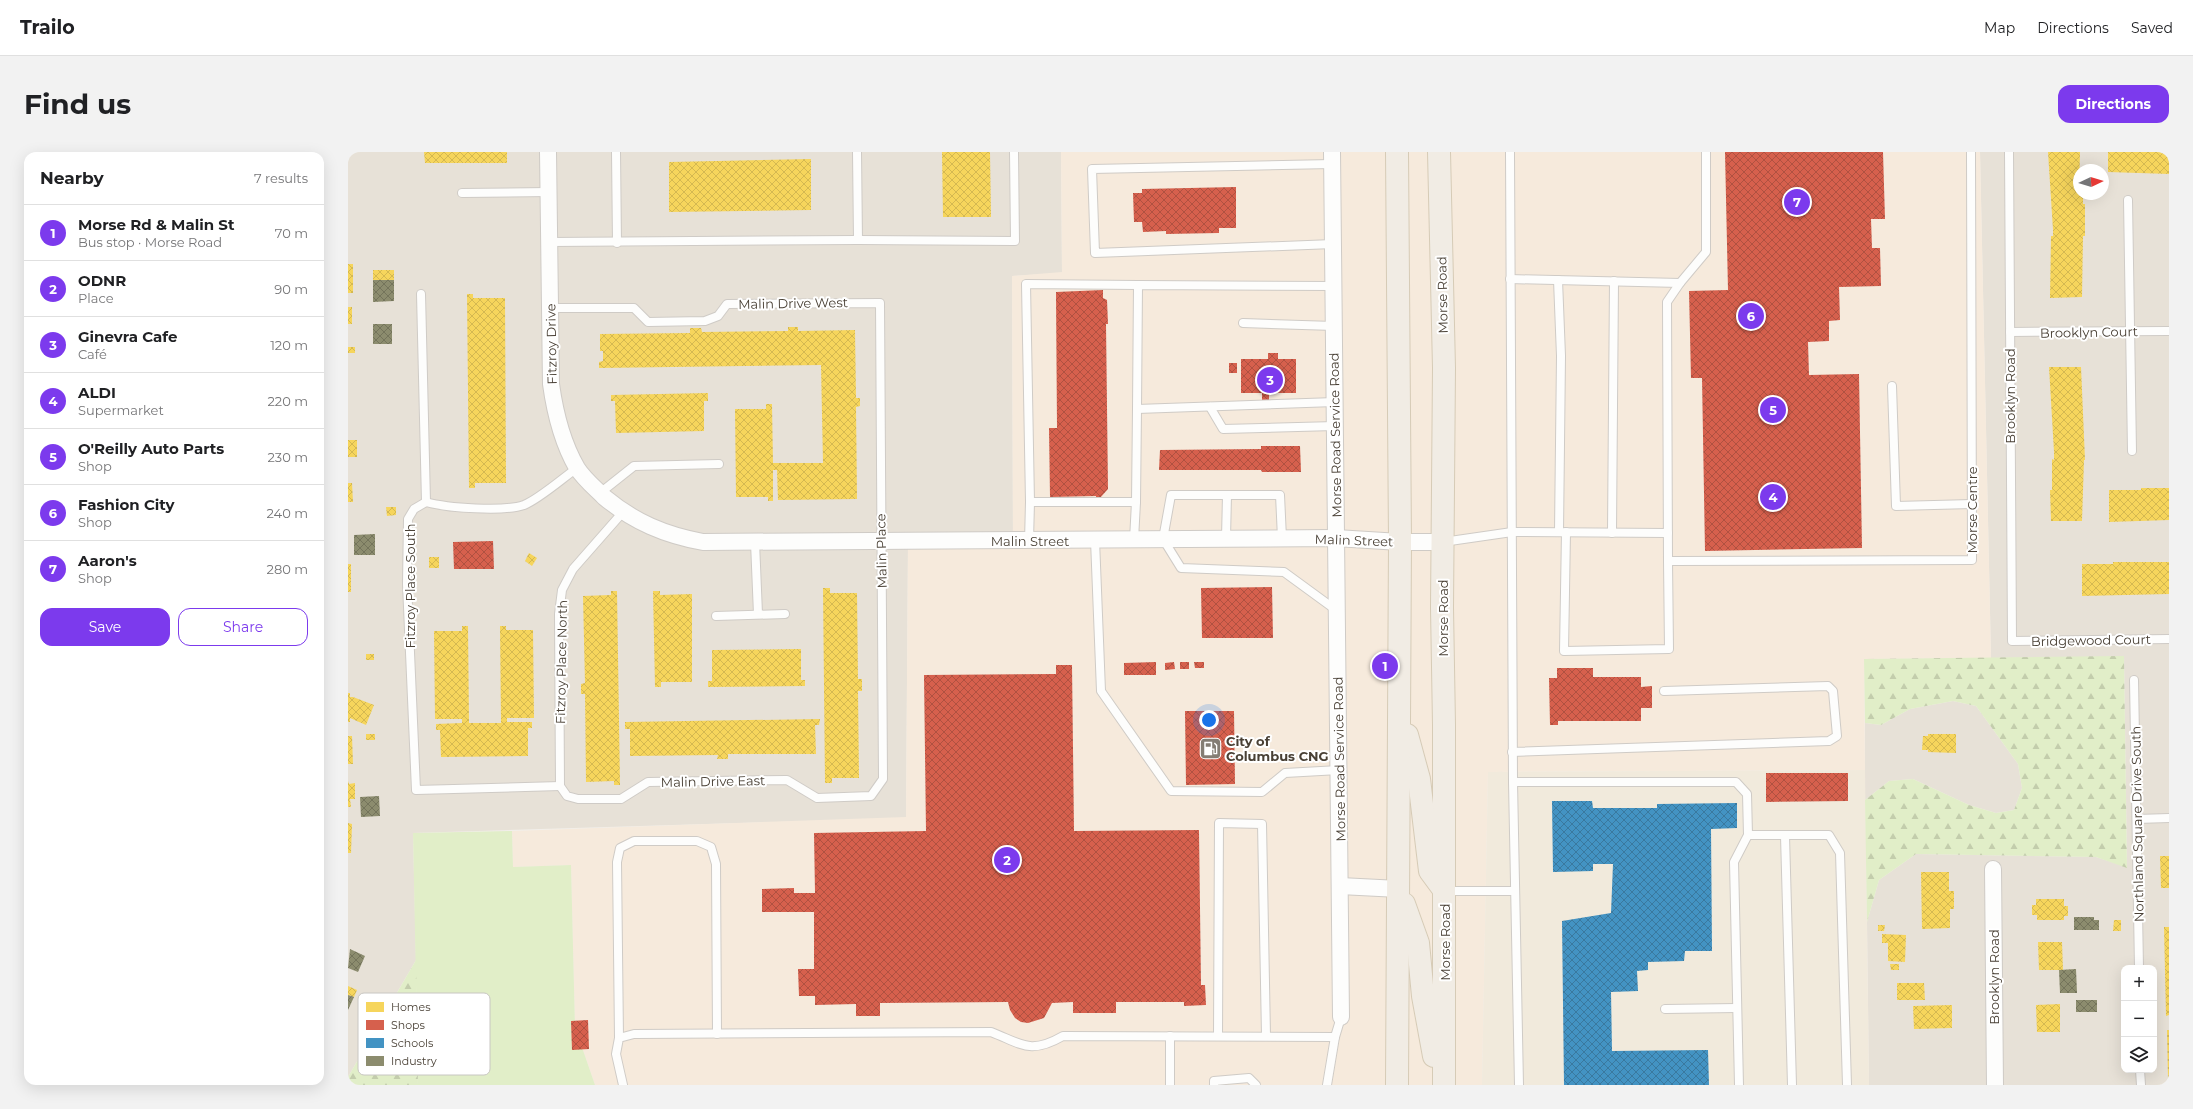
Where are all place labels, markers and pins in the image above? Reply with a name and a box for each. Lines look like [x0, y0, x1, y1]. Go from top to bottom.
pin: 7 [1784, 187, 1810, 217]
pin: 6 [1738, 301, 1764, 331]
pin: 3 [1257, 365, 1283, 395]
pin: 5 [1760, 395, 1786, 425]
pin: 4 [1760, 482, 1786, 512]
pin: 1 [1372, 651, 1398, 681]
place label: City of Columbus CNG [1226, 733, 1329, 764]
fuel station icon: City of Columbus CNG [1197, 735, 1223, 761]
pin: 2 [994, 845, 1020, 875]

